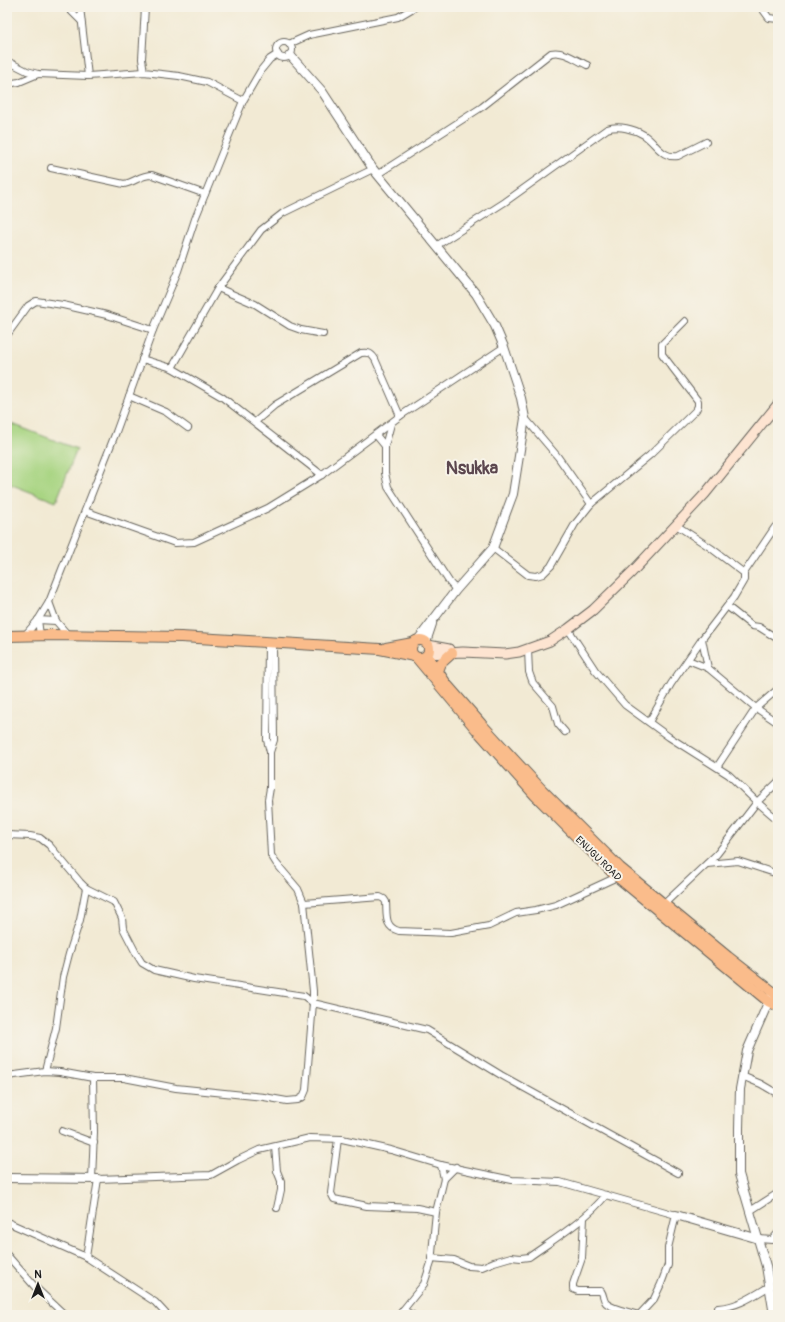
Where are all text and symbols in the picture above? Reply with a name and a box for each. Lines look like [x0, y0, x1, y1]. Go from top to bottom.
district label: Nsukka [446, 457, 499, 480]
street label: ENUGU ROAD [573, 834, 624, 884]
north arrow [18, 1264, 58, 1304]
text: N [34, 1268, 42, 1281]

